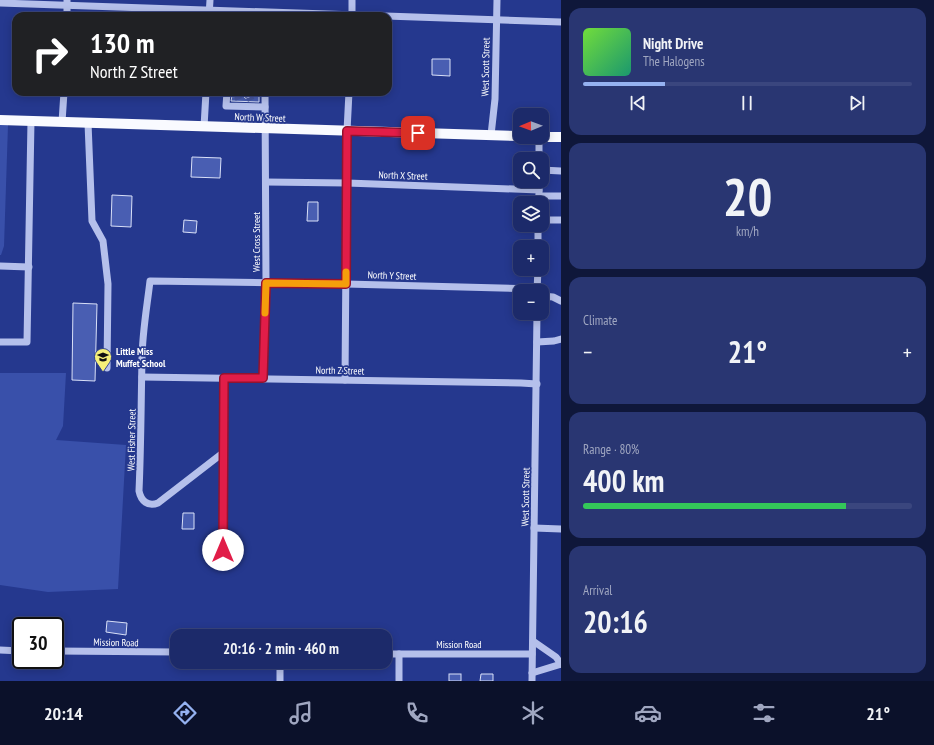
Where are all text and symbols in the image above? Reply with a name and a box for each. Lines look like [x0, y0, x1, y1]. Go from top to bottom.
text: 130 m [90, 24, 154, 61]
icon: right [24, 28, 76, 80]
text: Night Drive [643, 34, 703, 53]
street label: West Scott Street [478, 37, 493, 97]
text: The Halogens [643, 53, 705, 70]
text: North Z Street [90, 60, 178, 83]
icon: previous [627, 92, 649, 114]
icon: pause [736, 92, 758, 114]
icon: next [846, 92, 868, 114]
north arrow [513, 108, 549, 144]
map controls [513, 108, 549, 320]
street label: North W Street [234, 110, 286, 125]
pin [401, 116, 435, 150]
icon: arrive [407, 122, 429, 144]
button: search [513, 152, 549, 188]
text: 20 [723, 163, 772, 230]
street label: North X Street [378, 168, 428, 183]
button: layers [513, 196, 549, 232]
street label: West Cross Street [250, 212, 263, 272]
text: km/h [736, 223, 759, 240]
button: + [513, 240, 549, 276]
street label: North Y Street [367, 268, 417, 283]
button: − [513, 284, 549, 320]
text: Climate [583, 312, 617, 329]
text: 21° [728, 332, 767, 371]
text: − [583, 338, 592, 366]
text: + [903, 338, 912, 366]
place label: Little Miss Muffet School [116, 345, 166, 370]
school or university icon: Little Miss Muffet School [93, 347, 113, 372]
street label: North Z Street [316, 364, 365, 377]
street label: West Fisher Street [124, 408, 139, 471]
text: Range · 80% [583, 441, 639, 458]
text: 400 km [583, 461, 664, 500]
street label: West Scott Street [518, 467, 533, 527]
position arrow [202, 529, 244, 571]
text: Arrival [583, 582, 612, 599]
text: 20:16 [583, 602, 648, 641]
speed limit sign: 30 [12, 617, 64, 669]
street label: Mission Road [93, 636, 139, 649]
street label: Mission Road [436, 638, 482, 651]
text: 20:16 · 2 min · 460 m [223, 639, 339, 658]
icon: directions [171, 699, 199, 727]
icon: music [287, 699, 315, 727]
icon: phone [403, 699, 431, 727]
icon: climate [519, 699, 547, 727]
icon: car [634, 699, 662, 727]
icon: filters [750, 699, 778, 727]
text: 20:14 [44, 702, 83, 725]
text: 21° [866, 702, 890, 725]

